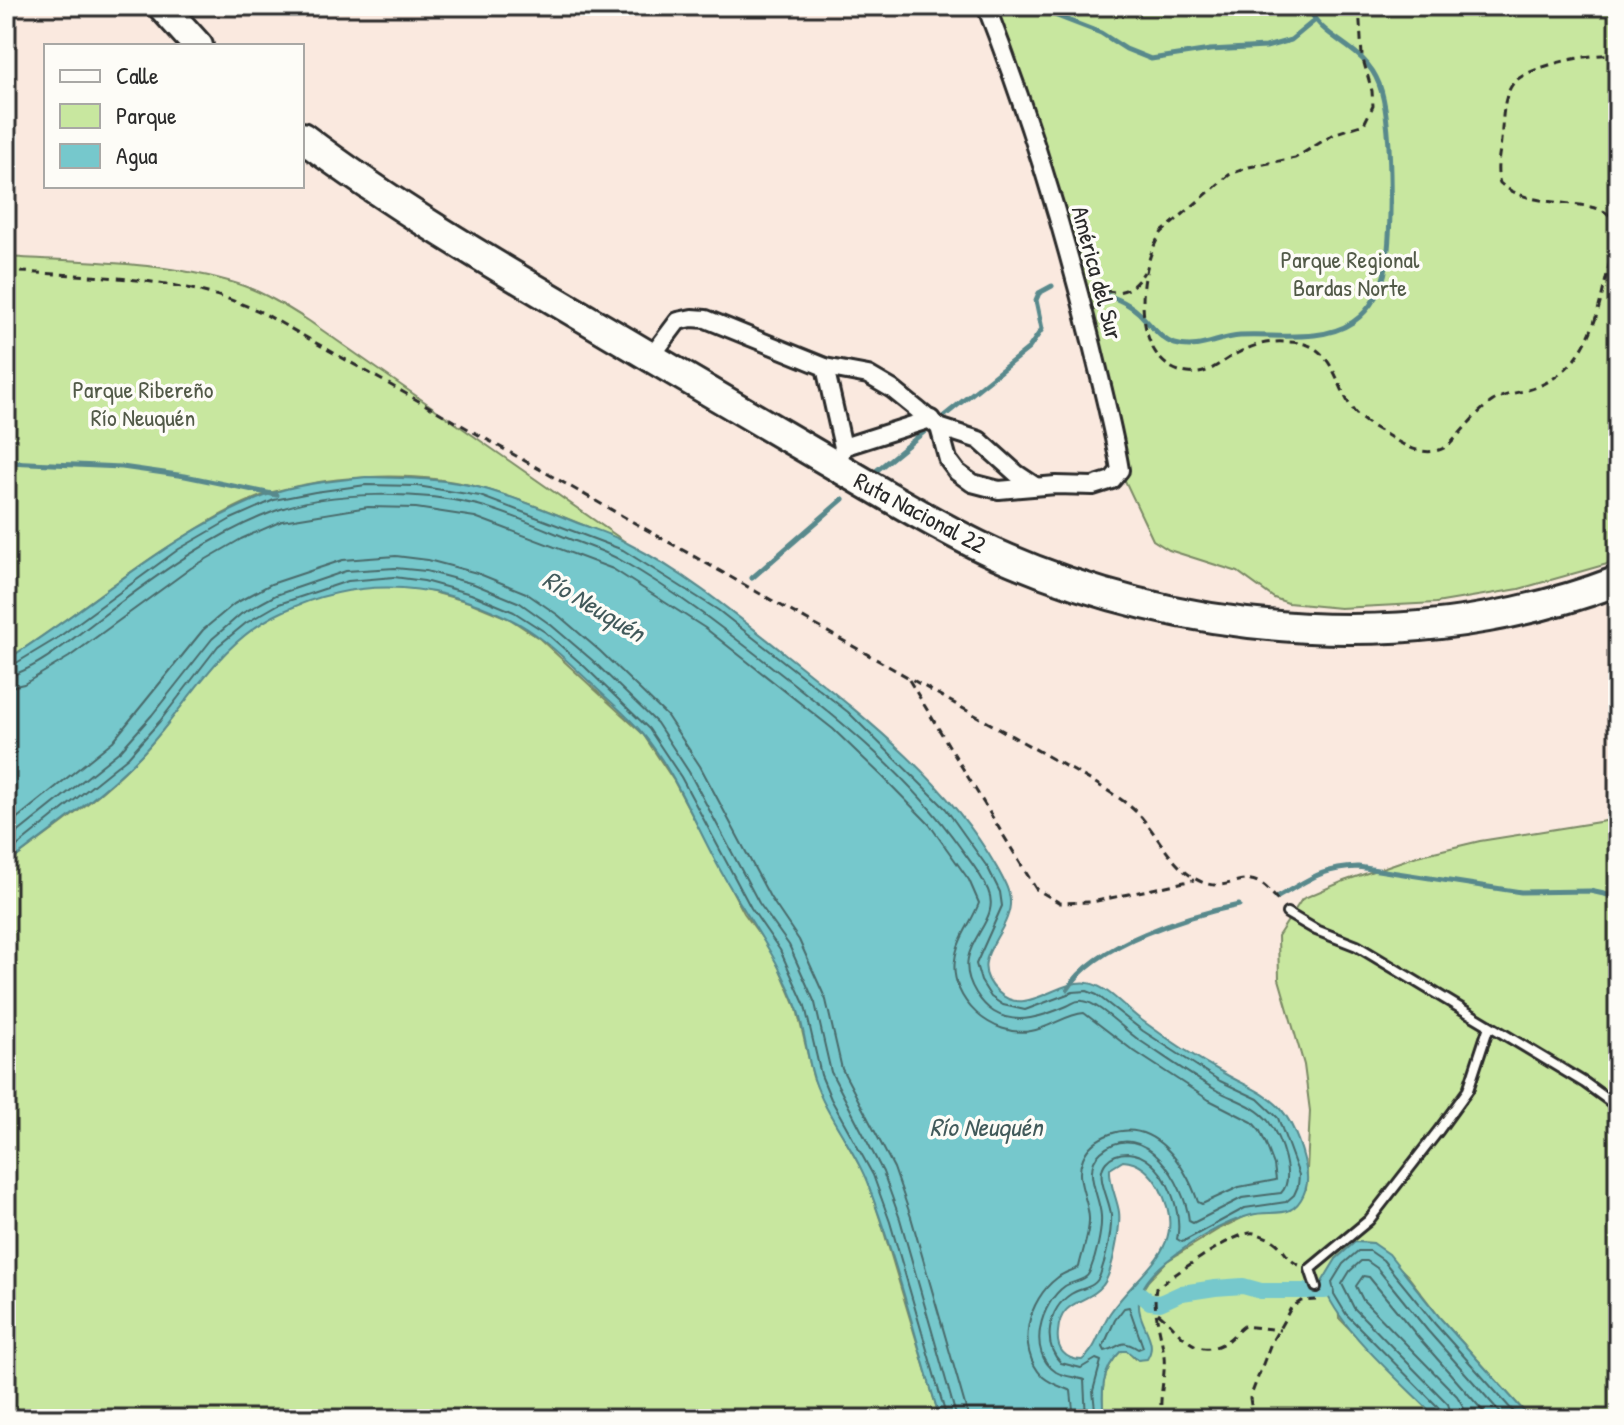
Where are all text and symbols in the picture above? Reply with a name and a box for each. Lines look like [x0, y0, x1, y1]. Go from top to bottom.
legend [44, 44, 304, 188]
text: Calle [116, 59, 159, 91]
text: Parque [116, 99, 177, 131]
text: Agua [116, 139, 157, 171]
street label: América del Sur [1065, 202, 1131, 343]
park label: Parque Regional Bardas Norte [1281, 243, 1420, 303]
park label: Parque Ribereño Río Neuquén [73, 373, 214, 433]
street label: Ruta Nacional 22 [849, 464, 992, 560]
water label: Río Neuquén [536, 561, 654, 652]
water label: Río Neuquén [929, 1109, 1045, 1145]

